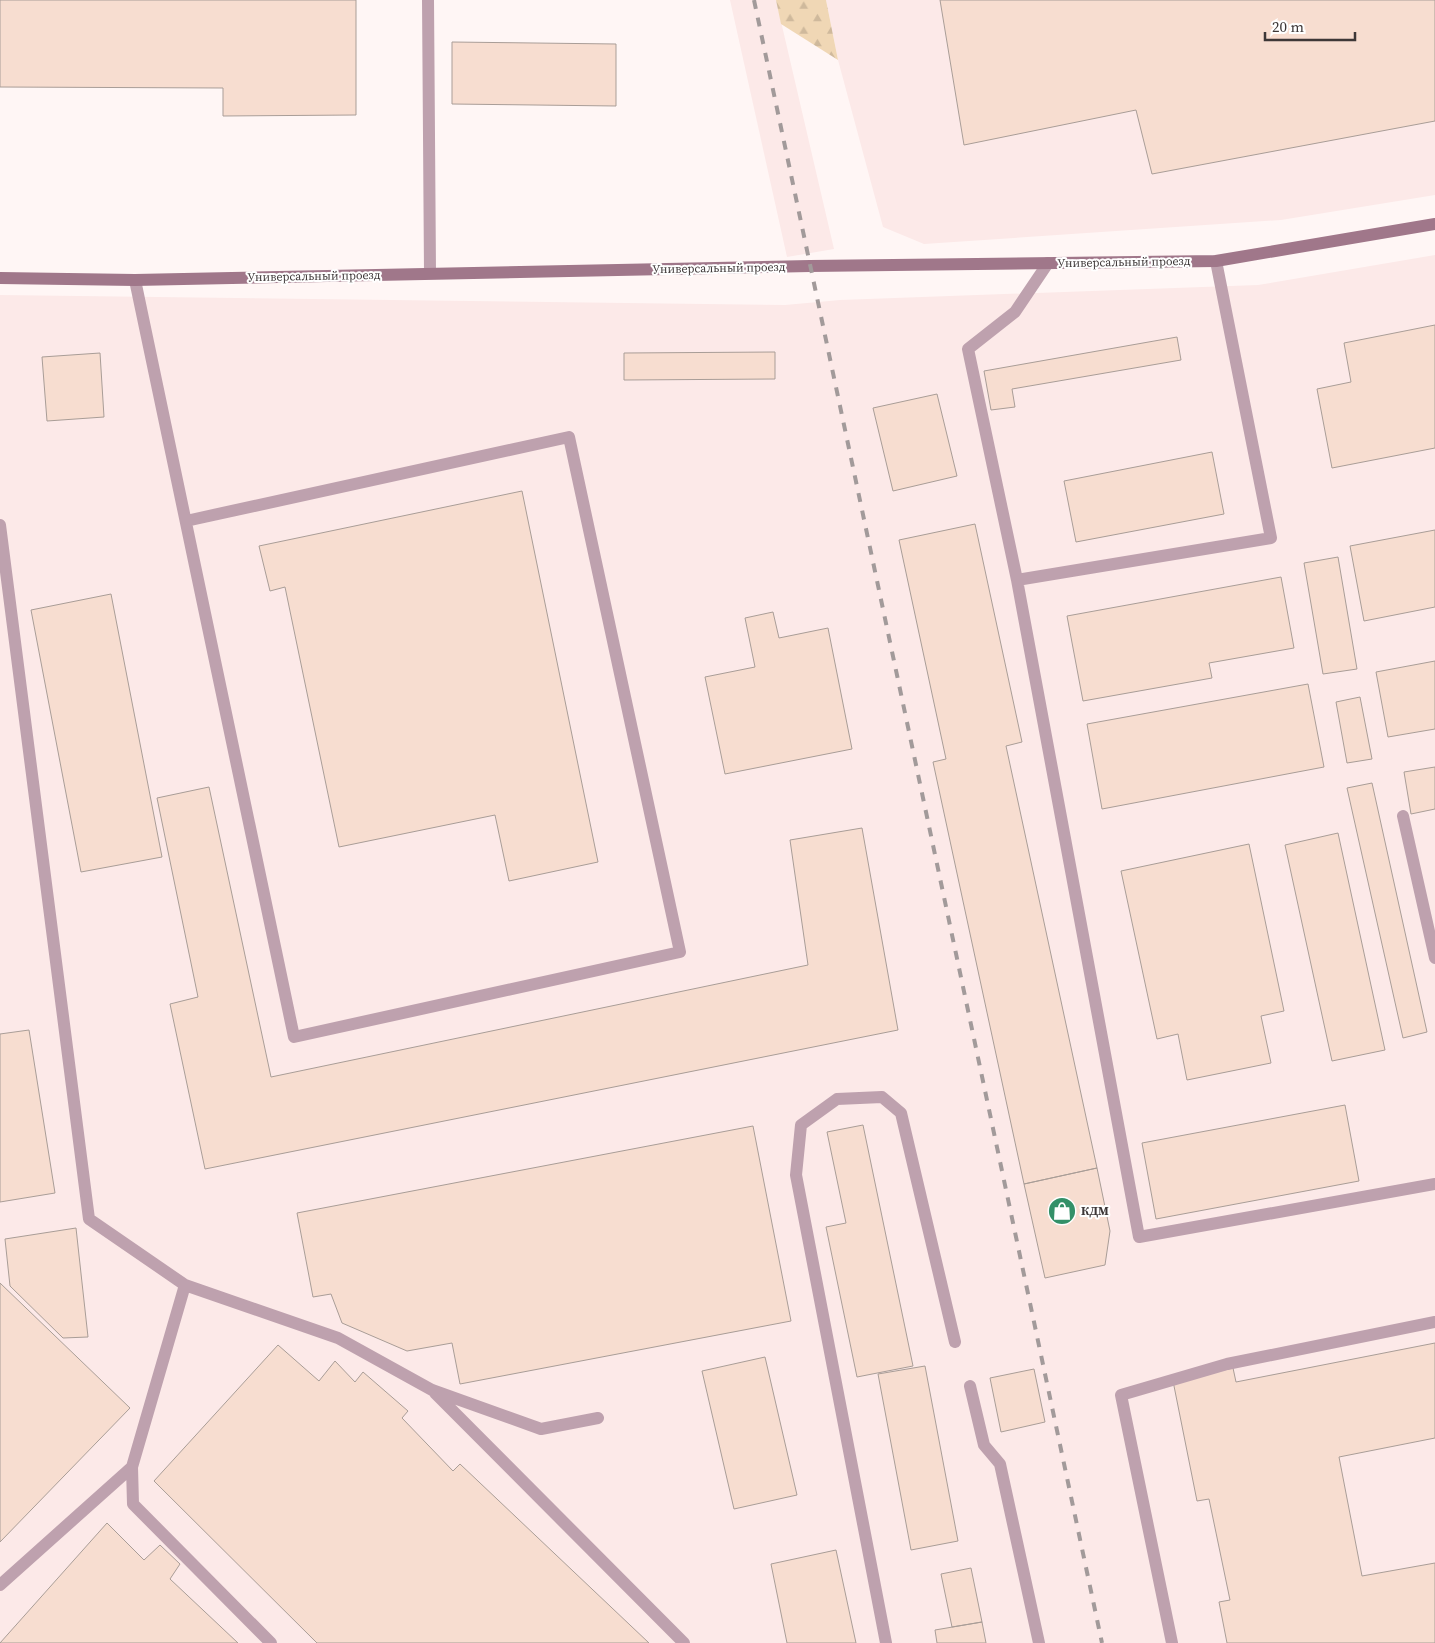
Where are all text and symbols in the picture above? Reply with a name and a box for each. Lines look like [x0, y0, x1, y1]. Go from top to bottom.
scale bar [1265, 10, 1355, 42]
text: 20 m [1272, 16, 1304, 37]
street label: Универсальный проезд [1057, 253, 1191, 271]
street label: Универсальный проезд [652, 259, 786, 277]
street label: Универсальный проезд [247, 267, 381, 285]
shop icon: КДМ [1047, 1196, 1077, 1226]
place label: КДМ [1081, 1203, 1109, 1219]

